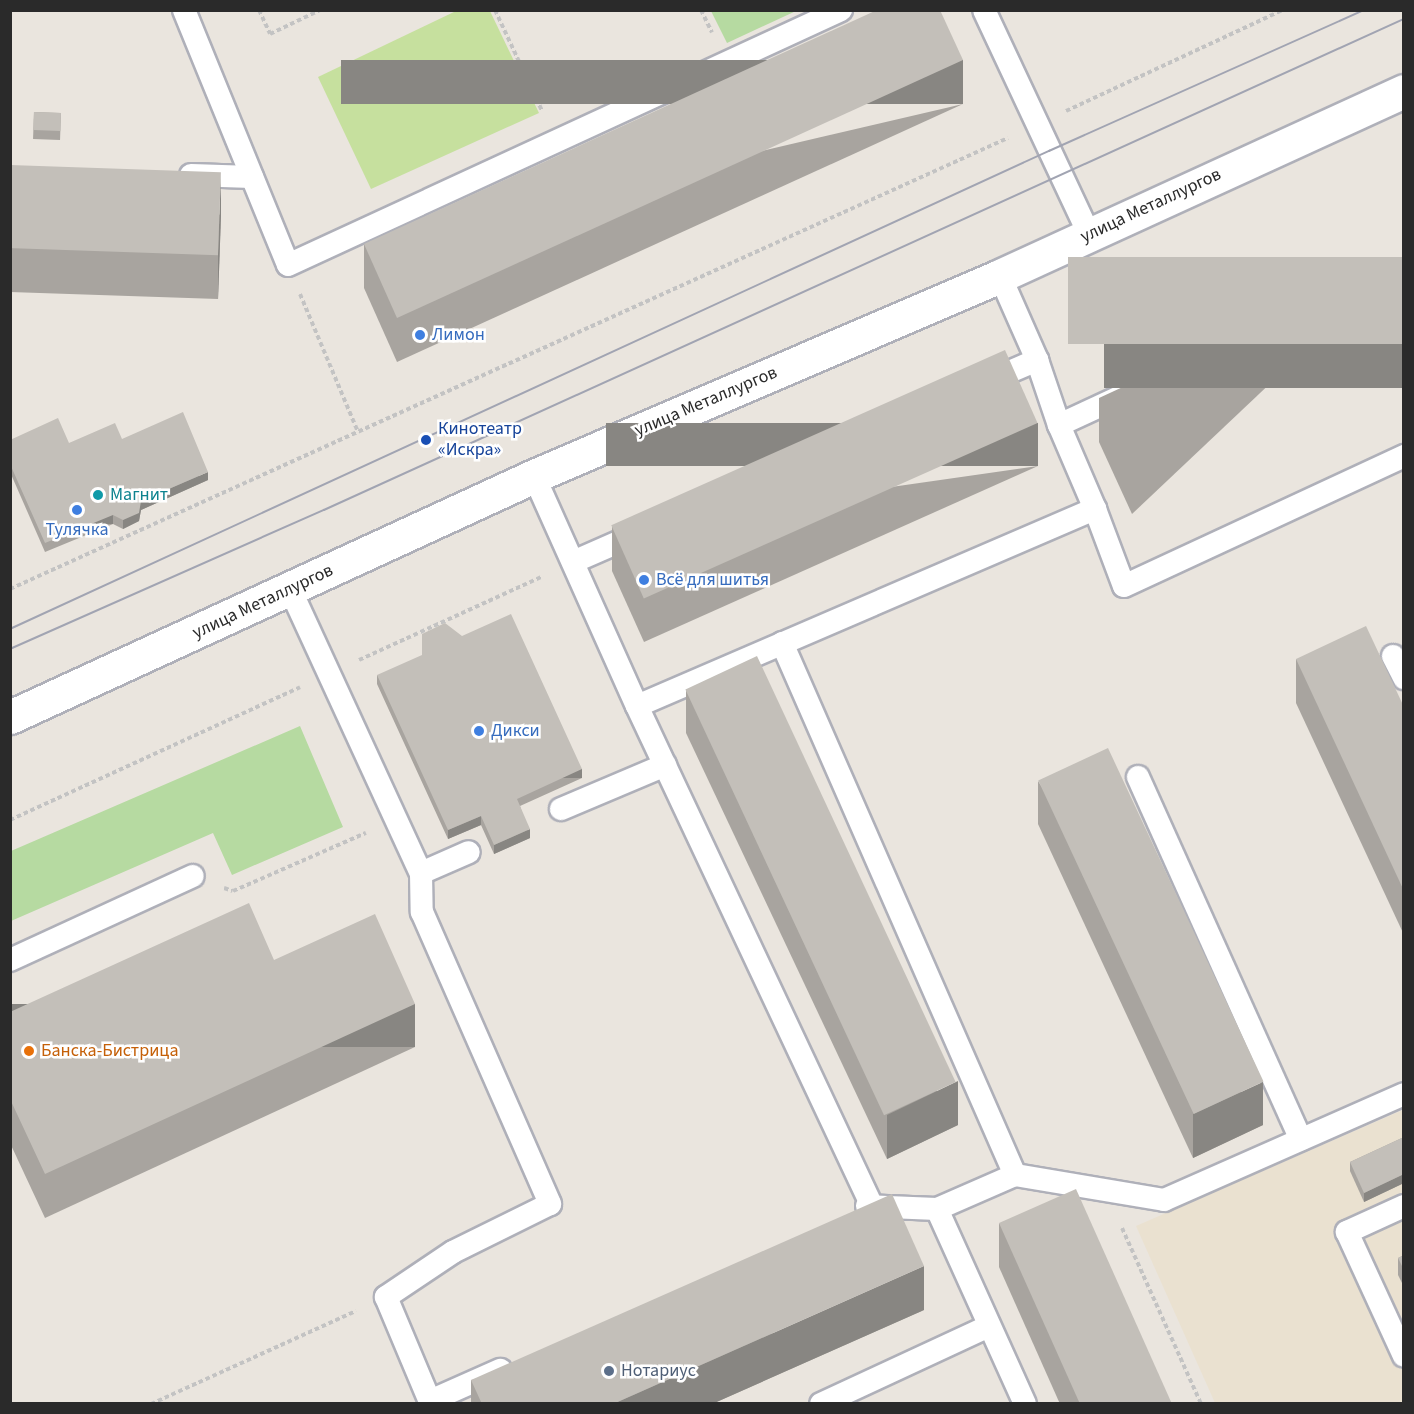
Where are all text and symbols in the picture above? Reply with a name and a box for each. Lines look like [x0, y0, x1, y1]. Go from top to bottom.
street label: улица Металлургов [1077, 164, 1225, 248]
place label: Лимон [432, 324, 485, 346]
marker: Лимон [413, 328, 427, 342]
street label: улица Металлургов [632, 362, 780, 442]
place label: Кинотеатр «Искра» [438, 419, 522, 462]
marker: Кинотеатр «Искра» [419, 433, 433, 447]
place label: Магнит [110, 484, 168, 506]
marker: Магнит [91, 488, 105, 502]
marker: Тулячка [70, 503, 84, 517]
place label: Тулячка [45, 519, 109, 541]
street label: улица Металлургов [189, 560, 337, 644]
place label: Всё для шитья [656, 569, 769, 591]
marker: Всё для шитья [637, 573, 651, 587]
place label: Дикси [491, 720, 540, 742]
marker: Дикси [472, 724, 486, 738]
place label: Банска-Бистрица [41, 1040, 178, 1062]
marker: Банска-Бистрица [22, 1044, 36, 1058]
place label: Нотариус [621, 1360, 696, 1382]
marker: Нотариус [602, 1364, 616, 1378]

